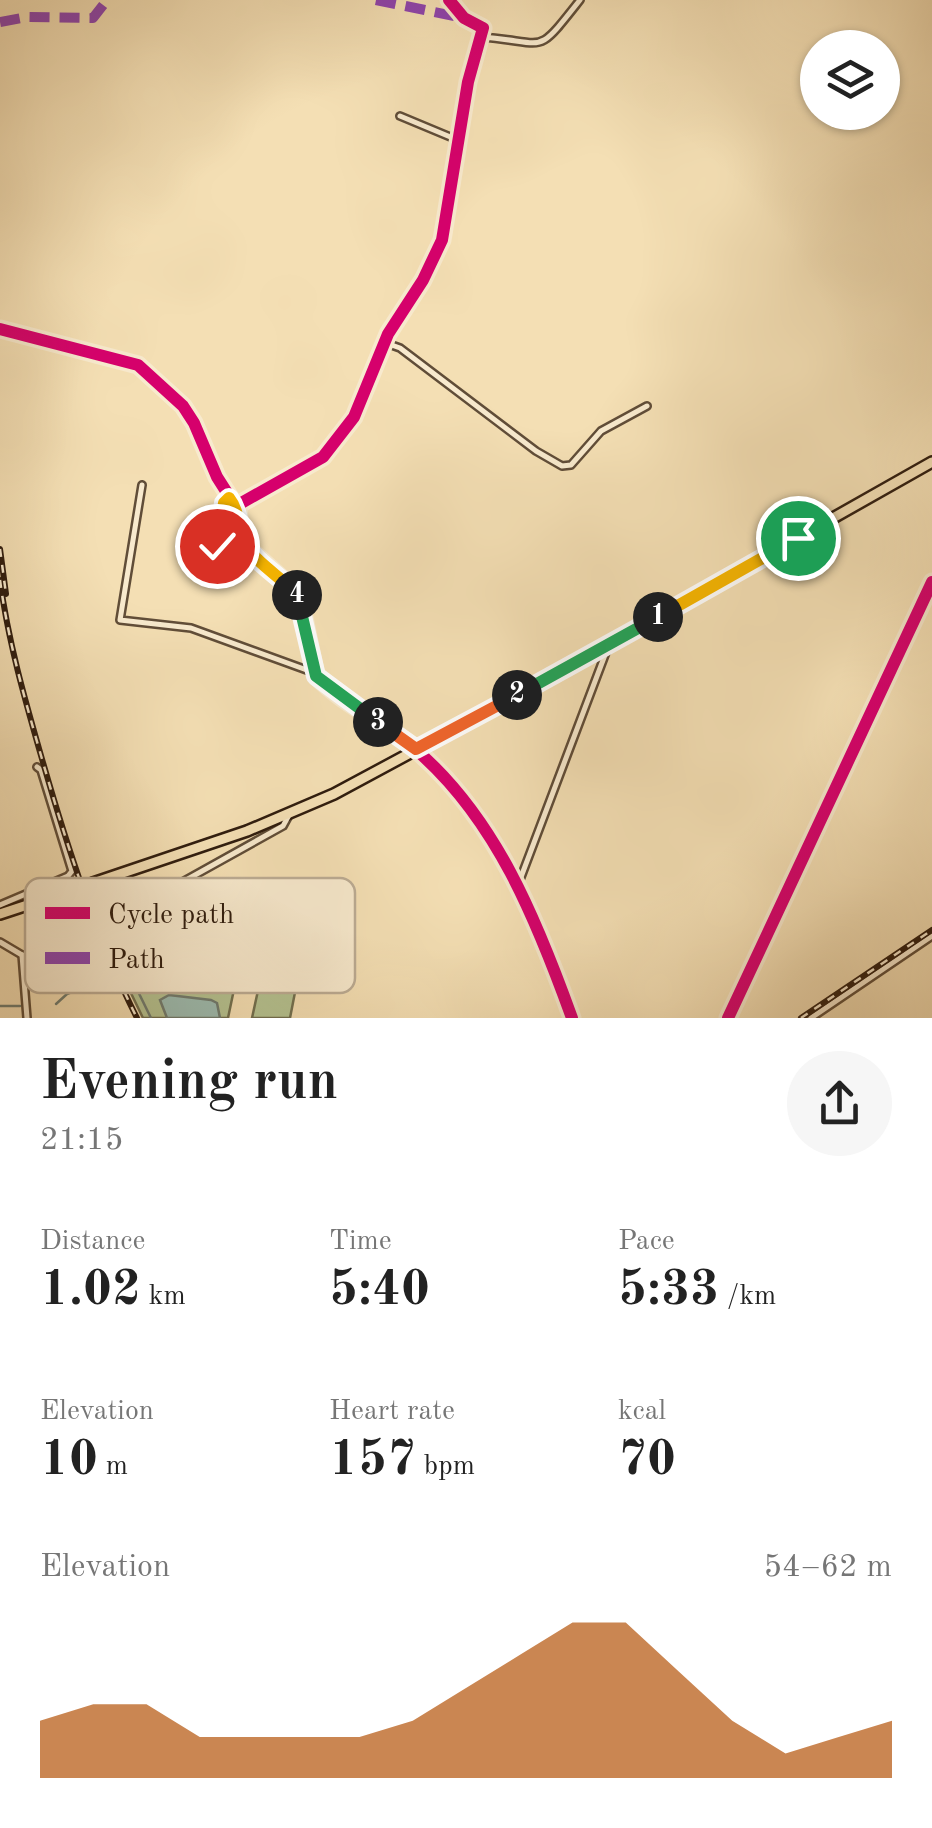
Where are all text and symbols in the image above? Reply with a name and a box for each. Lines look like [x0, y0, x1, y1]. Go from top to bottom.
map controls [800, 30, 900, 130]
button: layers [800, 30, 900, 130]
pin [756, 496, 841, 581]
pin [175, 504, 260, 589]
icon: arrive [771, 511, 826, 566]
icon: check [190, 519, 245, 574]
pin: 4 [272, 570, 322, 620]
text: 4 [289, 581, 305, 609]
pin: 1 [633, 592, 683, 642]
text: 1 [650, 603, 666, 631]
pin: 2 [492, 670, 542, 720]
text: 2 [509, 681, 525, 709]
pin: 3 [353, 697, 403, 747]
text: 3 [370, 708, 386, 736]
legend [25, 878, 355, 993]
text: Cycle path [108, 902, 234, 930]
text: Path [108, 947, 165, 975]
button: share [787, 1051, 892, 1156]
text: Evening run [40, 1056, 338, 1111]
text: 21:15 [40, 1125, 123, 1157]
text: Distance [40, 1228, 145, 1256]
text: Time [329, 1228, 392, 1256]
text: Pace [618, 1228, 675, 1256]
text: 1.02 [40, 1266, 141, 1316]
text: 5:40 [329, 1266, 430, 1316]
text: 5:33 [618, 1266, 719, 1316]
text: km [141, 1283, 186, 1311]
text: /km [719, 1283, 776, 1311]
text: Elevation [40, 1398, 154, 1426]
text: Heart rate [329, 1398, 455, 1426]
text: kcal [618, 1398, 666, 1426]
text: 10 [40, 1436, 98, 1486]
text: 157 [329, 1436, 416, 1486]
text: 70 [618, 1436, 676, 1486]
text: m [98, 1453, 128, 1481]
text: bpm [416, 1453, 475, 1481]
text: Elevation [40, 1552, 170, 1584]
text: 54–62 m [764, 1552, 892, 1584]

